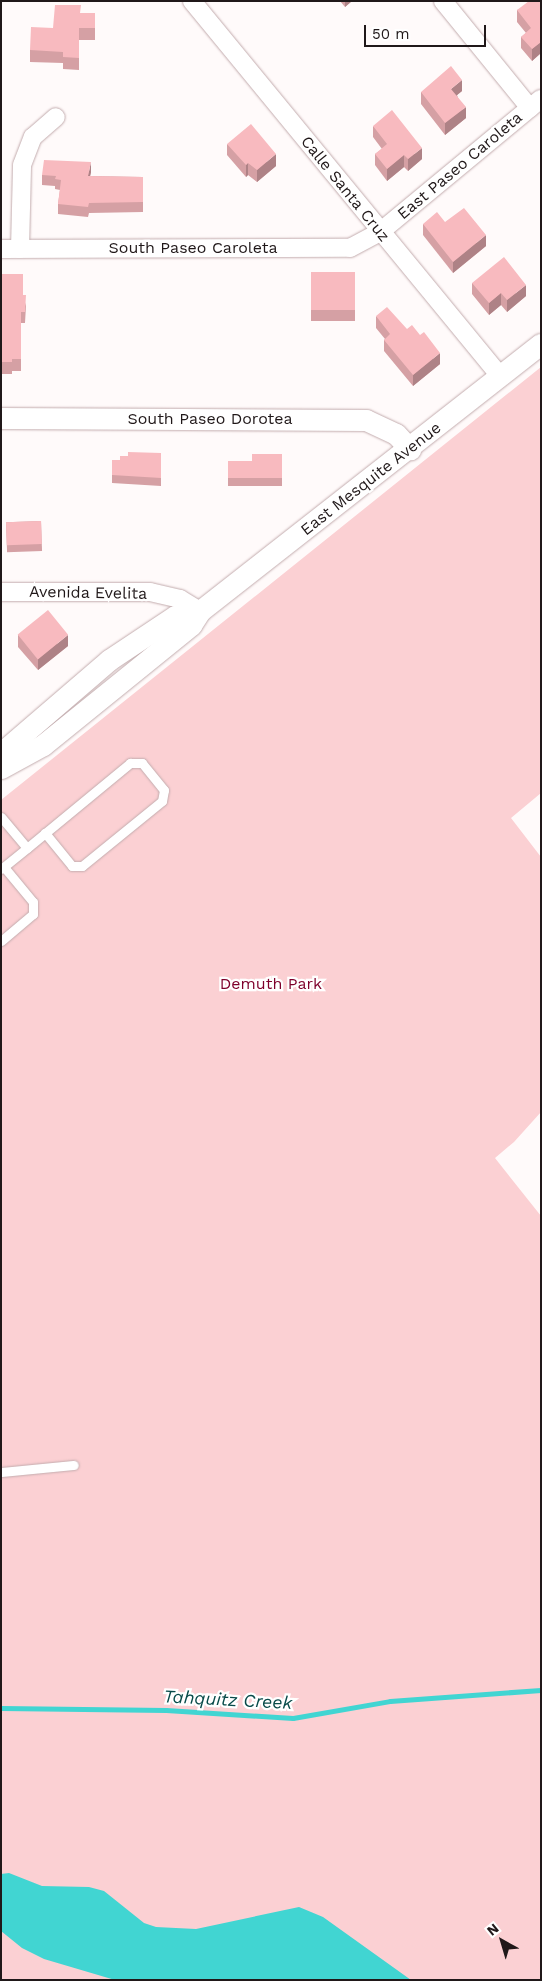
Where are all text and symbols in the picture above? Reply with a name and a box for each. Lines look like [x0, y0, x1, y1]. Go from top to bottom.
scale bar [367, 15, 490, 47]
text: 50 m [372, 25, 409, 43]
street label: East Paseo Caroleta [394, 108, 526, 224]
street label: Calle Santa Cruz [296, 132, 394, 246]
street label: South Paseo Caroleta [109, 238, 277, 258]
street label: South Paseo Dorotea [127, 409, 293, 429]
street label: East Mesquite Avenue [297, 418, 445, 540]
street label: Avenida Evelita [29, 582, 147, 604]
park label: Demuth Park [220, 974, 322, 994]
water label: Tahquitz Creek [163, 1686, 293, 1714]
north arrow [477, 1916, 527, 1966]
text: N [483, 1920, 502, 1939]

